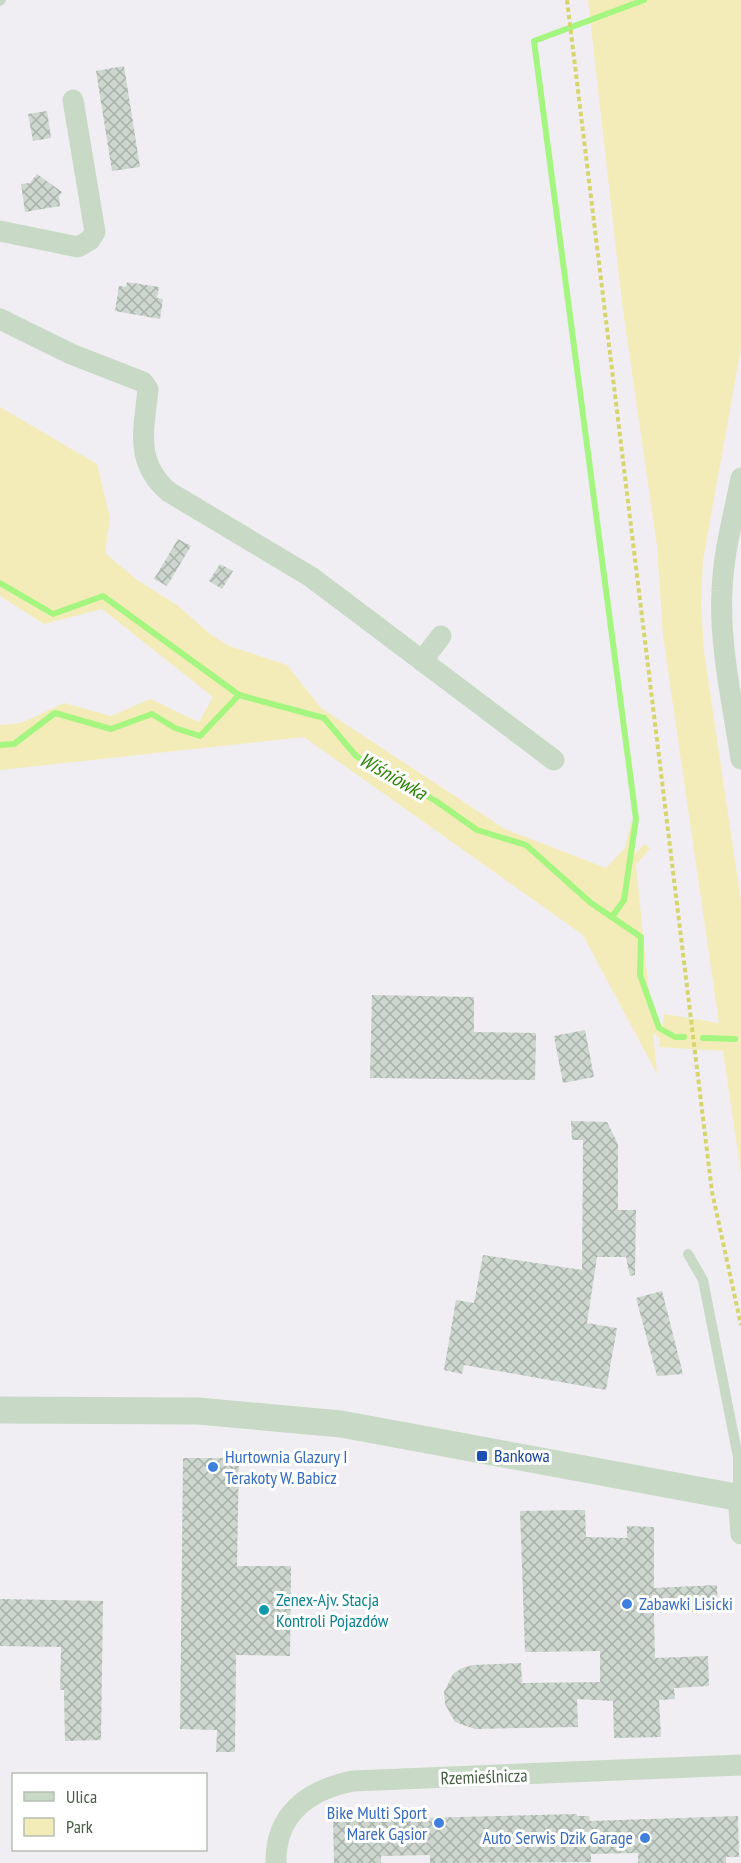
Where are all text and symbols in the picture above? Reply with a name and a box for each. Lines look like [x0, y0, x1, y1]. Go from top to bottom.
water label: Wiśniówka [355, 746, 432, 806]
place label: Bankowa [494, 1444, 550, 1467]
place label: Hurtownia Glazury I Terakoty W. Babicz [225, 1445, 347, 1489]
marker: Bankowa [475, 1449, 489, 1463]
marker: Hurtownia Glazury I Terakoty W. Babicz [206, 1460, 220, 1474]
place label: Zenex-Ajv. Stacja Kontroli Pojazdów [276, 1588, 389, 1632]
place label: Zabawki Lisicki [639, 1592, 733, 1615]
marker: Zabawki Lisicki [620, 1597, 634, 1611]
marker: Zenex-Ajv. Stacja Kontroli Pojazdów [257, 1603, 271, 1617]
street label: Rzemieślnicza [440, 1763, 528, 1790]
legend [12, 1773, 207, 1851]
text: Ulica [66, 1785, 97, 1808]
place label: Bike Multi Sport Marek Gąsior [327, 1801, 427, 1845]
text: Park [66, 1815, 93, 1838]
marker: Bike Multi Sport Marek Gąsior [432, 1816, 446, 1830]
place label: Auto Serwis Dzik Garage [482, 1826, 633, 1849]
marker: Auto Serwis Dzik Garage [638, 1831, 652, 1845]

